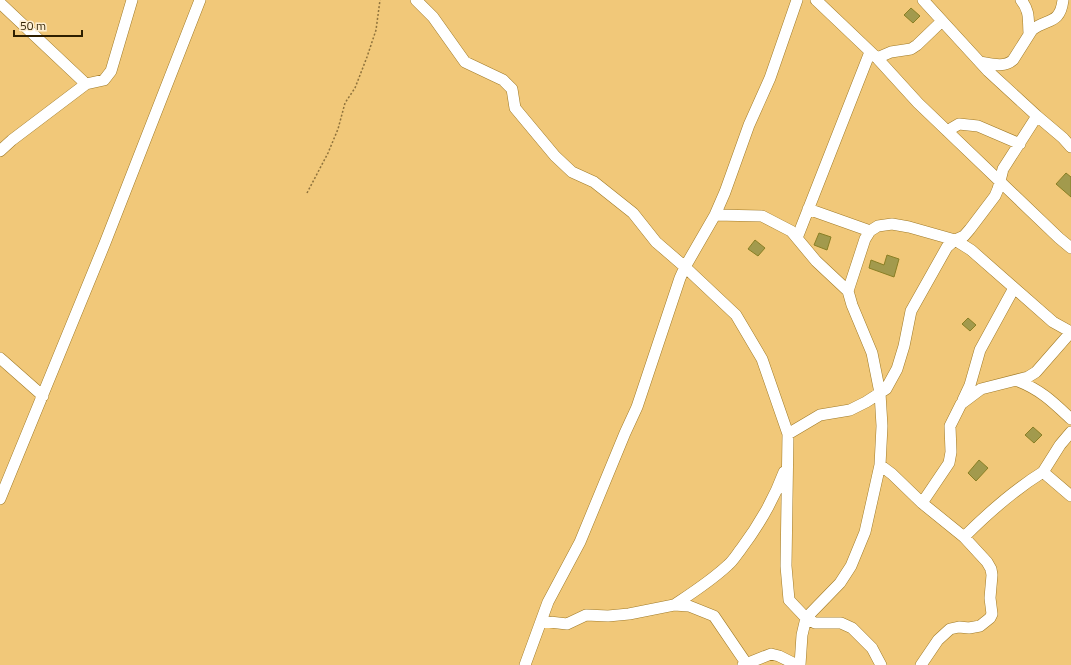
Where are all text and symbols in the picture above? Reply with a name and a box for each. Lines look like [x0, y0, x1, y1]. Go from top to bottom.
scale bar [14, 12, 82, 38]
text: 50 m [20, 16, 46, 35]

